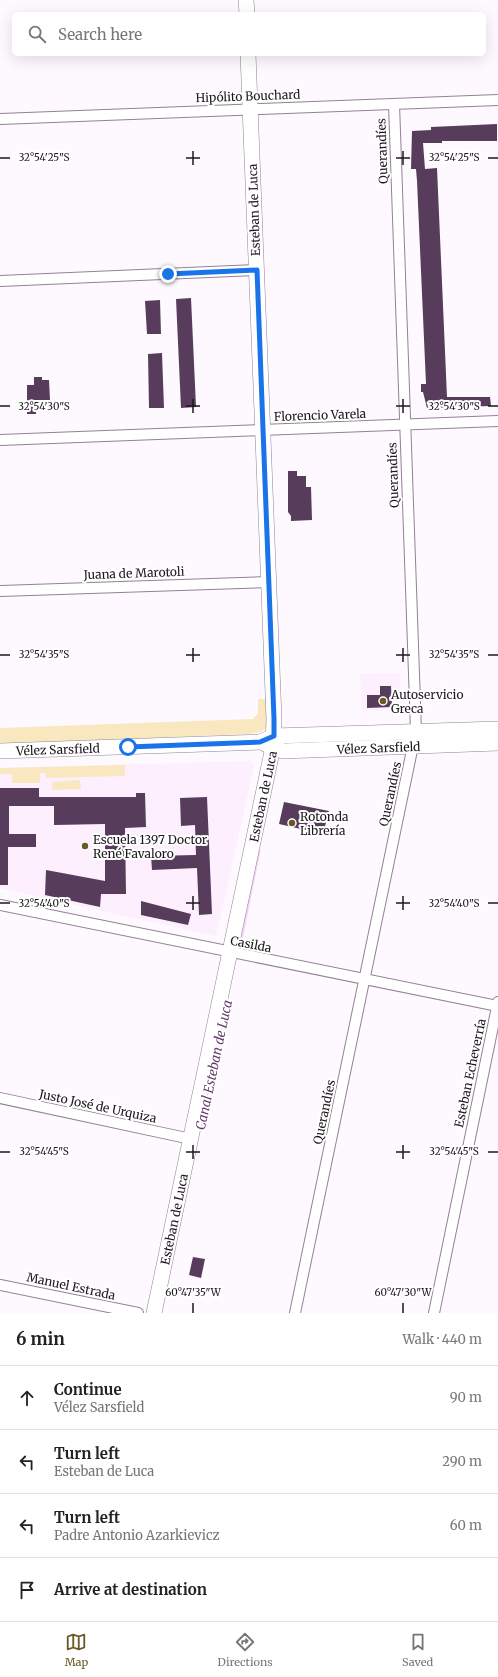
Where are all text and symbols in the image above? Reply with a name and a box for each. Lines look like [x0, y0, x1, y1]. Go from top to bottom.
search box [12, 12, 486, 56]
icon: search [26, 23, 48, 45]
text: Search here [58, 25, 142, 44]
street label: Hipólito Bouchard [195, 87, 301, 105]
street label: Querandíes [373, 118, 391, 184]
text: 32°54'25"S [19, 151, 69, 164]
text: 32°54'25"S [429, 151, 479, 164]
street label: Esteban de Luca [245, 163, 263, 257]
route end [159, 265, 177, 283]
text: 32°54'30"S [18, 400, 70, 413]
text: 32°54'30"S [428, 400, 480, 413]
street label: Florencio Varela [274, 406, 367, 424]
street label: Querandíes [384, 442, 402, 508]
street label: Juana de Marotoli [82, 564, 185, 582]
text: 32°54'35"S [19, 648, 69, 661]
text: 32°54'35"S [429, 648, 479, 661]
place label: Autoservicio Greca [390, 687, 463, 716]
marker: Autoservicio Greca [378, 696, 388, 706]
route start [119, 738, 137, 756]
street label: Vélez Sarsfield [336, 738, 421, 757]
street label: Vélez Sarsfield [15, 740, 100, 758]
street label: Esteban de Luca [246, 749, 280, 843]
street label: Querandíes [376, 760, 404, 828]
place label: Rotonda Librería [300, 809, 349, 838]
marker: Rotonda Librería [287, 818, 297, 828]
place label: Escuela 1397 Doctor René Favaloro [93, 832, 208, 861]
marker: Escuela 1397 Doctor René Favaloro [80, 841, 90, 851]
text: 32°54'40"S [19, 897, 70, 910]
text: 32°54'40"S [429, 897, 480, 910]
street label: Casilda [229, 933, 273, 955]
water label: Canal Esteban de Luca [192, 998, 236, 1132]
street label: Esteban Echeverría [451, 1017, 489, 1129]
street label: Querandíes [310, 1078, 338, 1146]
street label: Justo José de Urquiza [37, 1086, 159, 1126]
text: 32°54'45"S [19, 1145, 69, 1158]
text: 32°54'45"S [429, 1145, 479, 1158]
street label: Esteban de Luca [157, 1172, 191, 1266]
street label: Manuel Estrada [25, 1269, 117, 1303]
text: 60°47'35"W [165, 1286, 222, 1299]
text: 60°47'30"W [375, 1286, 432, 1299]
text: 6 min [16, 1328, 65, 1350]
text: Walk · 440 m [402, 1331, 482, 1348]
text: Continue [54, 1380, 122, 1399]
icon: ahead [16, 1387, 38, 1409]
text: 90 m [450, 1389, 482, 1406]
text: Vélez Sarsfield [54, 1399, 144, 1416]
text: Turn left [54, 1444, 120, 1463]
icon: left [16, 1451, 38, 1473]
text: 290 m [442, 1453, 482, 1470]
text: Esteban de Luca [54, 1463, 154, 1480]
text: Turn left [54, 1508, 120, 1527]
icon: left [16, 1515, 38, 1537]
text: 60 m [450, 1517, 482, 1534]
text: Padre Antonio Azarkievicz [54, 1527, 220, 1544]
icon: arrive [16, 1579, 38, 1601]
text: Arrive at destination [54, 1580, 207, 1599]
tab: Map [65, 1631, 88, 1669]
tab: Directions [218, 1631, 273, 1669]
tab: Saved [402, 1631, 433, 1669]

